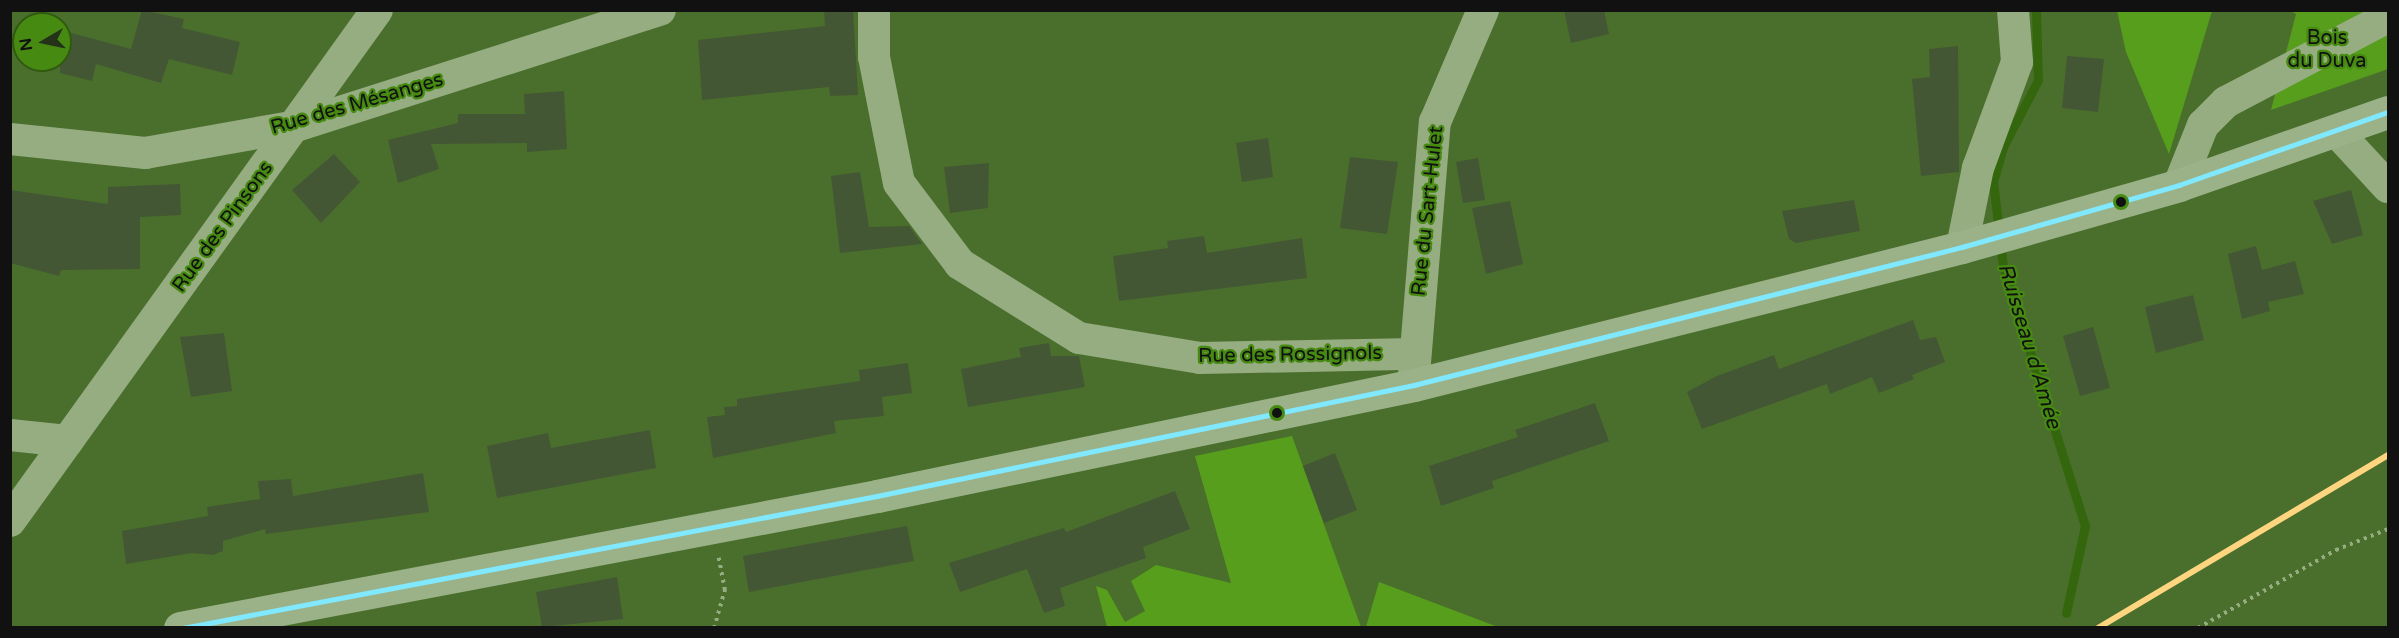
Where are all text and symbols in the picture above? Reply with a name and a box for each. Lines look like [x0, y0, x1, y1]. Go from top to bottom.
north arrow [12, 12, 72, 72]
park label: Bois du Duva [2288, 26, 2366, 73]
text: N [15, 37, 37, 52]
street label: Rue des Mésanges [268, 68, 446, 140]
street label: Rue du Sart-Hulet [1407, 125, 1449, 297]
street label: Rue des Pinsons [168, 157, 278, 297]
unlabelled marker [2115, 196, 2127, 208]
water label: Ruisseau d'Amée [1992, 260, 2066, 432]
street label: Rue des Rossignols [1198, 341, 1382, 369]
unlabelled marker [1271, 407, 1283, 419]

